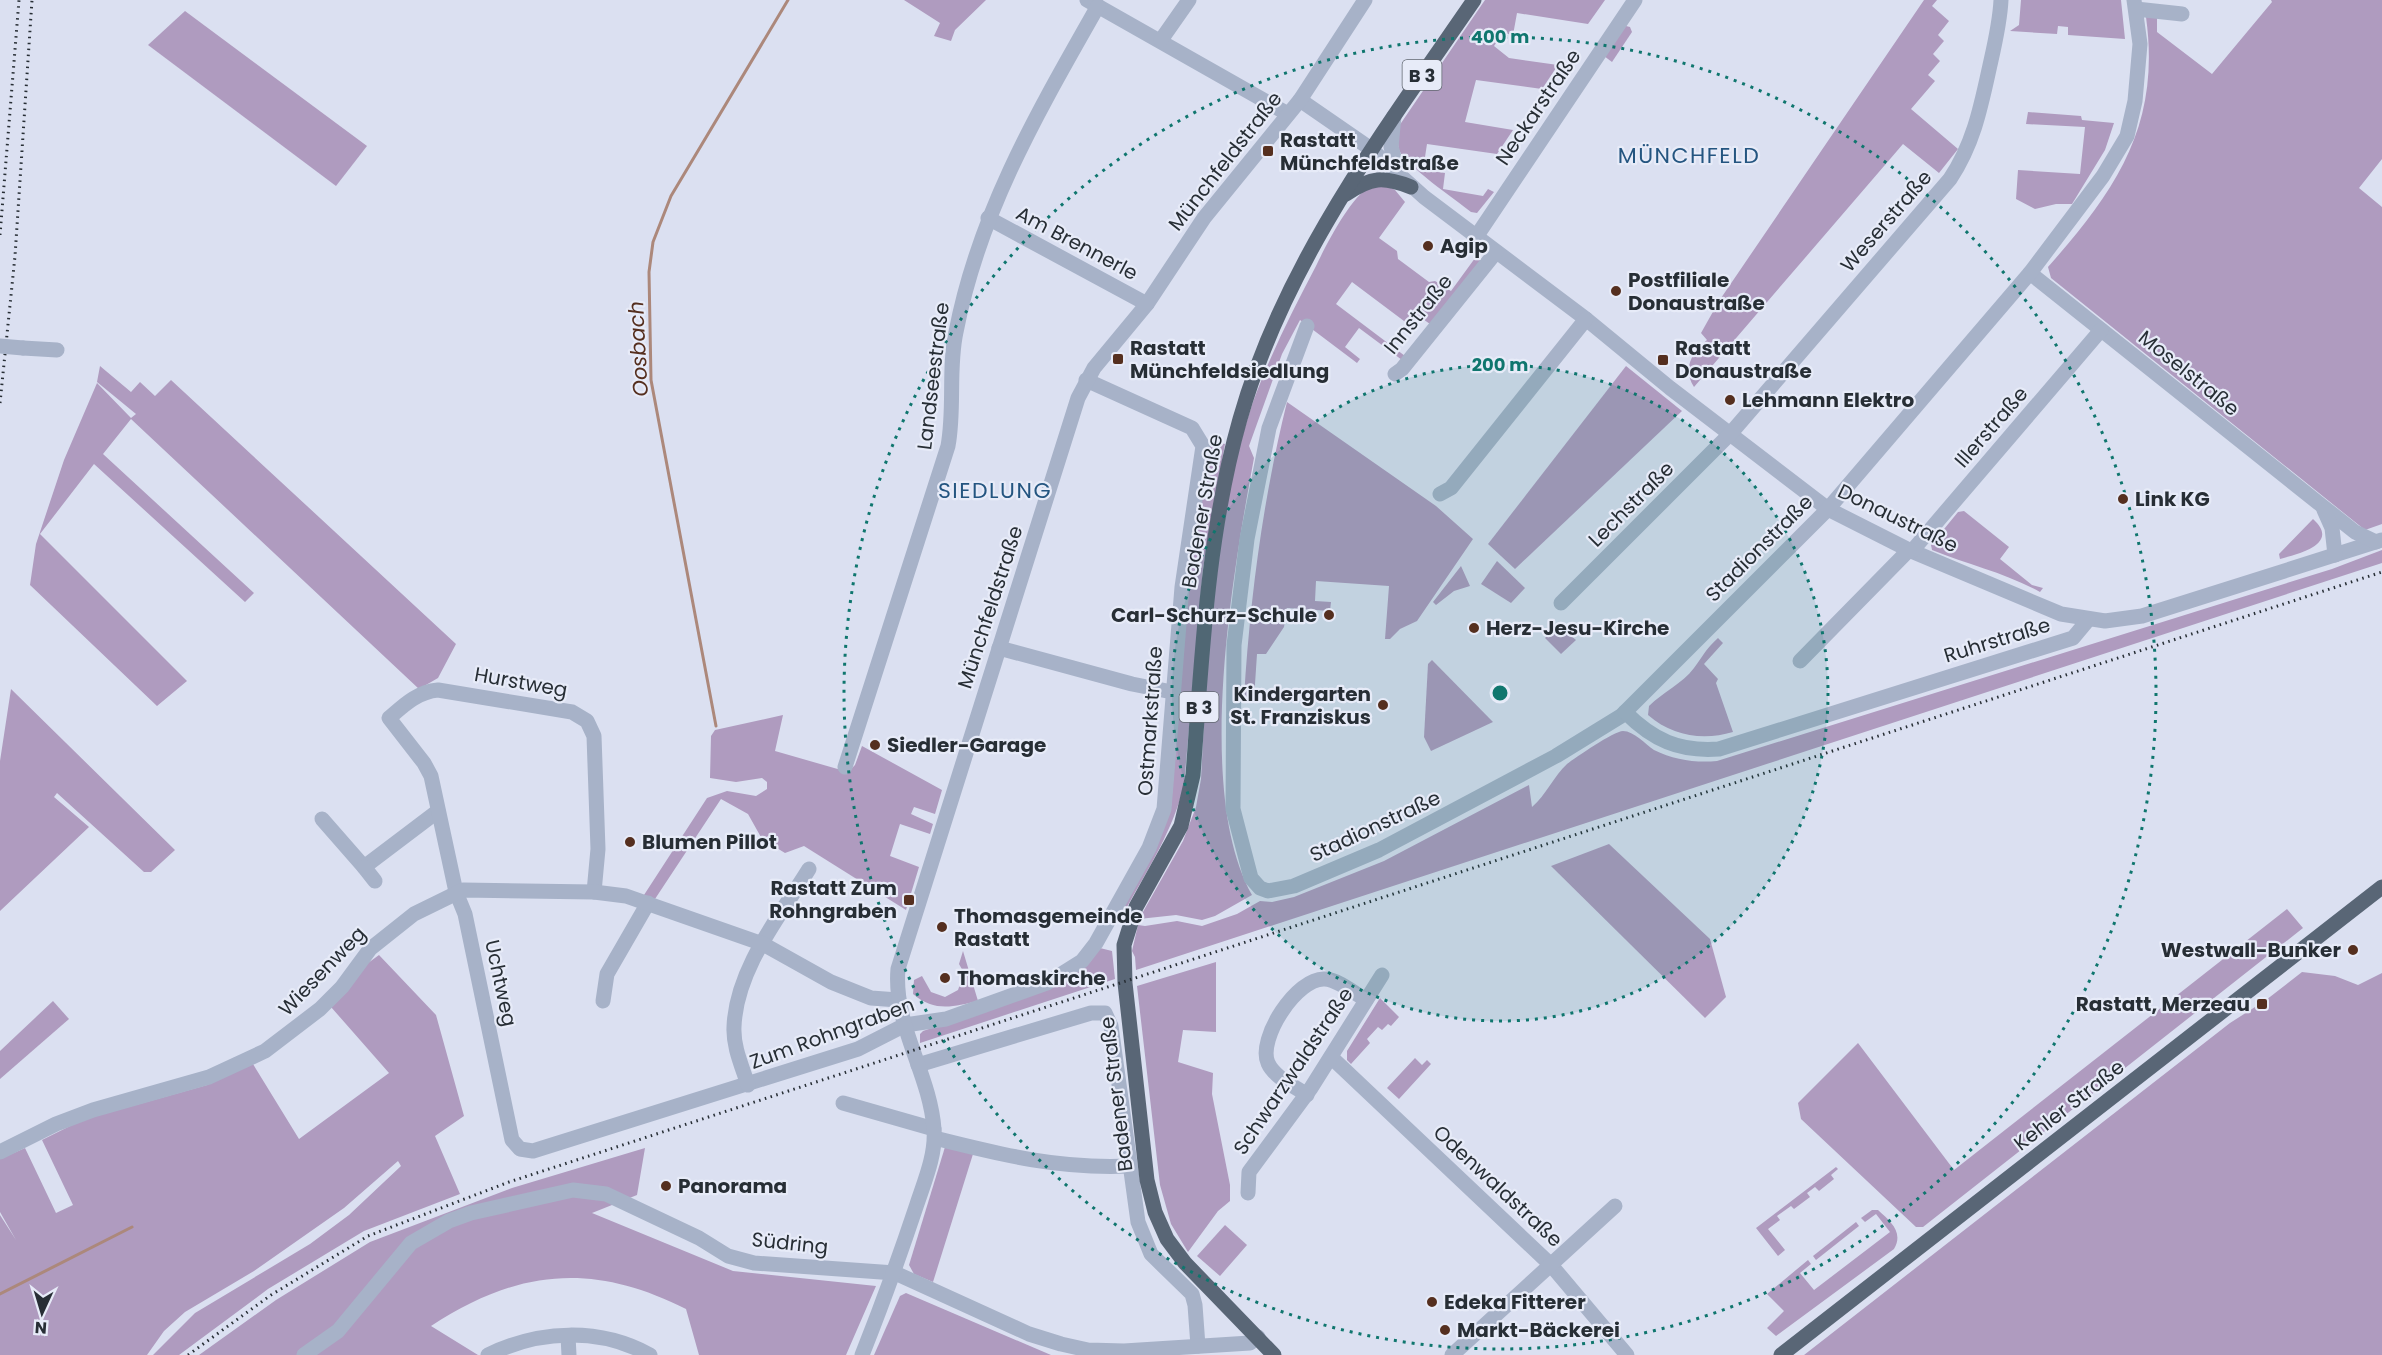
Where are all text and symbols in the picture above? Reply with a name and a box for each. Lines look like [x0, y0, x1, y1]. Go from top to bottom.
text: 400 m [1471, 24, 1529, 49]
street label: Neckarstraße [1489, 43, 1587, 171]
road number: B 3 [1402, 60, 1442, 90]
street label: Münchfeldstraße [1162, 85, 1288, 237]
place label: Rastatt Münchfeldstraße [1280, 126, 1459, 177]
district label: MÜNCHFELD [1618, 140, 1760, 171]
marker: Rastatt Münchfeldstraße [1261, 144, 1275, 158]
street label: Weserstraße [1834, 164, 1938, 278]
street label: Am Brennerle [1011, 199, 1143, 287]
place label: Agip [1440, 232, 1488, 260]
marker: Agip [1421, 239, 1435, 253]
place label: Postfiliale Donaustraße [1628, 266, 1765, 317]
street label: Innstraße [1377, 268, 1459, 360]
marker: Postfiliale Donaustraße [1609, 284, 1623, 298]
water label: Oosbach [621, 301, 655, 397]
street label: Landseestraße [910, 301, 956, 451]
street label: Moselstraße [2133, 324, 2245, 422]
place label: Rastatt Münchfeldsiedlung [1130, 334, 1329, 385]
place label: Rastatt Donaustraße [1675, 334, 1812, 385]
marker: Rastatt Münchfeldsiedlung [1111, 352, 1125, 366]
text: 200 m [1472, 352, 1528, 377]
marker: Rastatt Donaustraße [1656, 353, 1670, 367]
street label: Illerstraße [1948, 380, 2034, 474]
place label: Lehmann Elektro [1742, 386, 1914, 414]
marker: Lehmann Elektro [1723, 393, 1737, 407]
street label: Badener Straße [1175, 432, 1229, 590]
street label: Lechstraße [1582, 455, 1680, 553]
district label: SIEDLUNG [938, 475, 1052, 506]
street label: Donaustraße [1833, 477, 1963, 559]
place label: Link KG [2135, 485, 2210, 513]
street label: Stadionstraße [1699, 488, 1819, 608]
marker: Link KG [2116, 492, 2130, 506]
street label: Münchfeldstraße [950, 522, 1030, 692]
place label: Carl-Schurz-Schule [1111, 601, 1317, 629]
marker: Carl-Schurz-Schule [1322, 608, 1336, 622]
street label: Ruhrstraße [1940, 611, 2054, 669]
place label: Herz-Jesu-Kirche [1486, 614, 1669, 642]
marker: Herz-Jesu-Kirche [1467, 621, 1481, 635]
street label: Ostmarkstraße [1131, 645, 1169, 797]
street label: Hurstweg [472, 660, 570, 704]
place label: Kindergarten St. Franziskus [1230, 680, 1371, 731]
centre of rings [1490, 683, 1510, 703]
road number: B 3 [1180, 692, 1218, 722]
marker: Kindergarten St. Franziskus [1376, 698, 1390, 712]
place label: Siedler-Garage [887, 731, 1046, 759]
marker: Siedler-Garage [868, 738, 882, 752]
street label: Stadionstraße [1305, 783, 1445, 869]
place label: Blumen Pillot [642, 828, 777, 856]
marker: Blumen Pillot [623, 835, 637, 849]
place label: Rastatt Zum Rohngraben [769, 874, 897, 925]
marker: Rastatt Zum Rohngraben [902, 893, 916, 907]
place label: Thomasgemeinde Rastatt [954, 902, 1143, 953]
street label: Wiesenweg [272, 920, 372, 1022]
marker: Thomasgemeinde Rastatt [935, 920, 949, 934]
place label: Westwall-Bunker [2161, 936, 2341, 964]
street label: Uchtweg [478, 937, 524, 1029]
marker: Westwall-Bunker [2346, 943, 2360, 957]
place label: Thomaskirche [957, 964, 1106, 992]
marker: Thomaskirche [938, 971, 952, 985]
street label: Schwarzwaldstraße [1227, 982, 1359, 1160]
street label: Zum Rohngraben [746, 990, 918, 1076]
place label: Rastatt, Merzeau [2076, 990, 2250, 1018]
marker: Rastatt, Merzeau [2255, 997, 2269, 1011]
street label: Badener Straße [1093, 1015, 1139, 1173]
street label: Kehler Straße [2008, 1053, 2130, 1157]
street label: Odenwaldstraße [1427, 1119, 1569, 1253]
place label: Panorama [678, 1172, 787, 1200]
marker: Panorama [659, 1179, 673, 1193]
street label: Südring [750, 1225, 830, 1261]
north arrow [12, 1283, 72, 1343]
place label: Edeka Fitterer [1444, 1288, 1586, 1316]
marker: Edeka Fitterer [1425, 1295, 1439, 1309]
text: N [34, 1316, 48, 1339]
place label: Markt-Bäckerei [1457, 1316, 1620, 1344]
marker: Markt-Bäckerei [1438, 1323, 1452, 1337]

